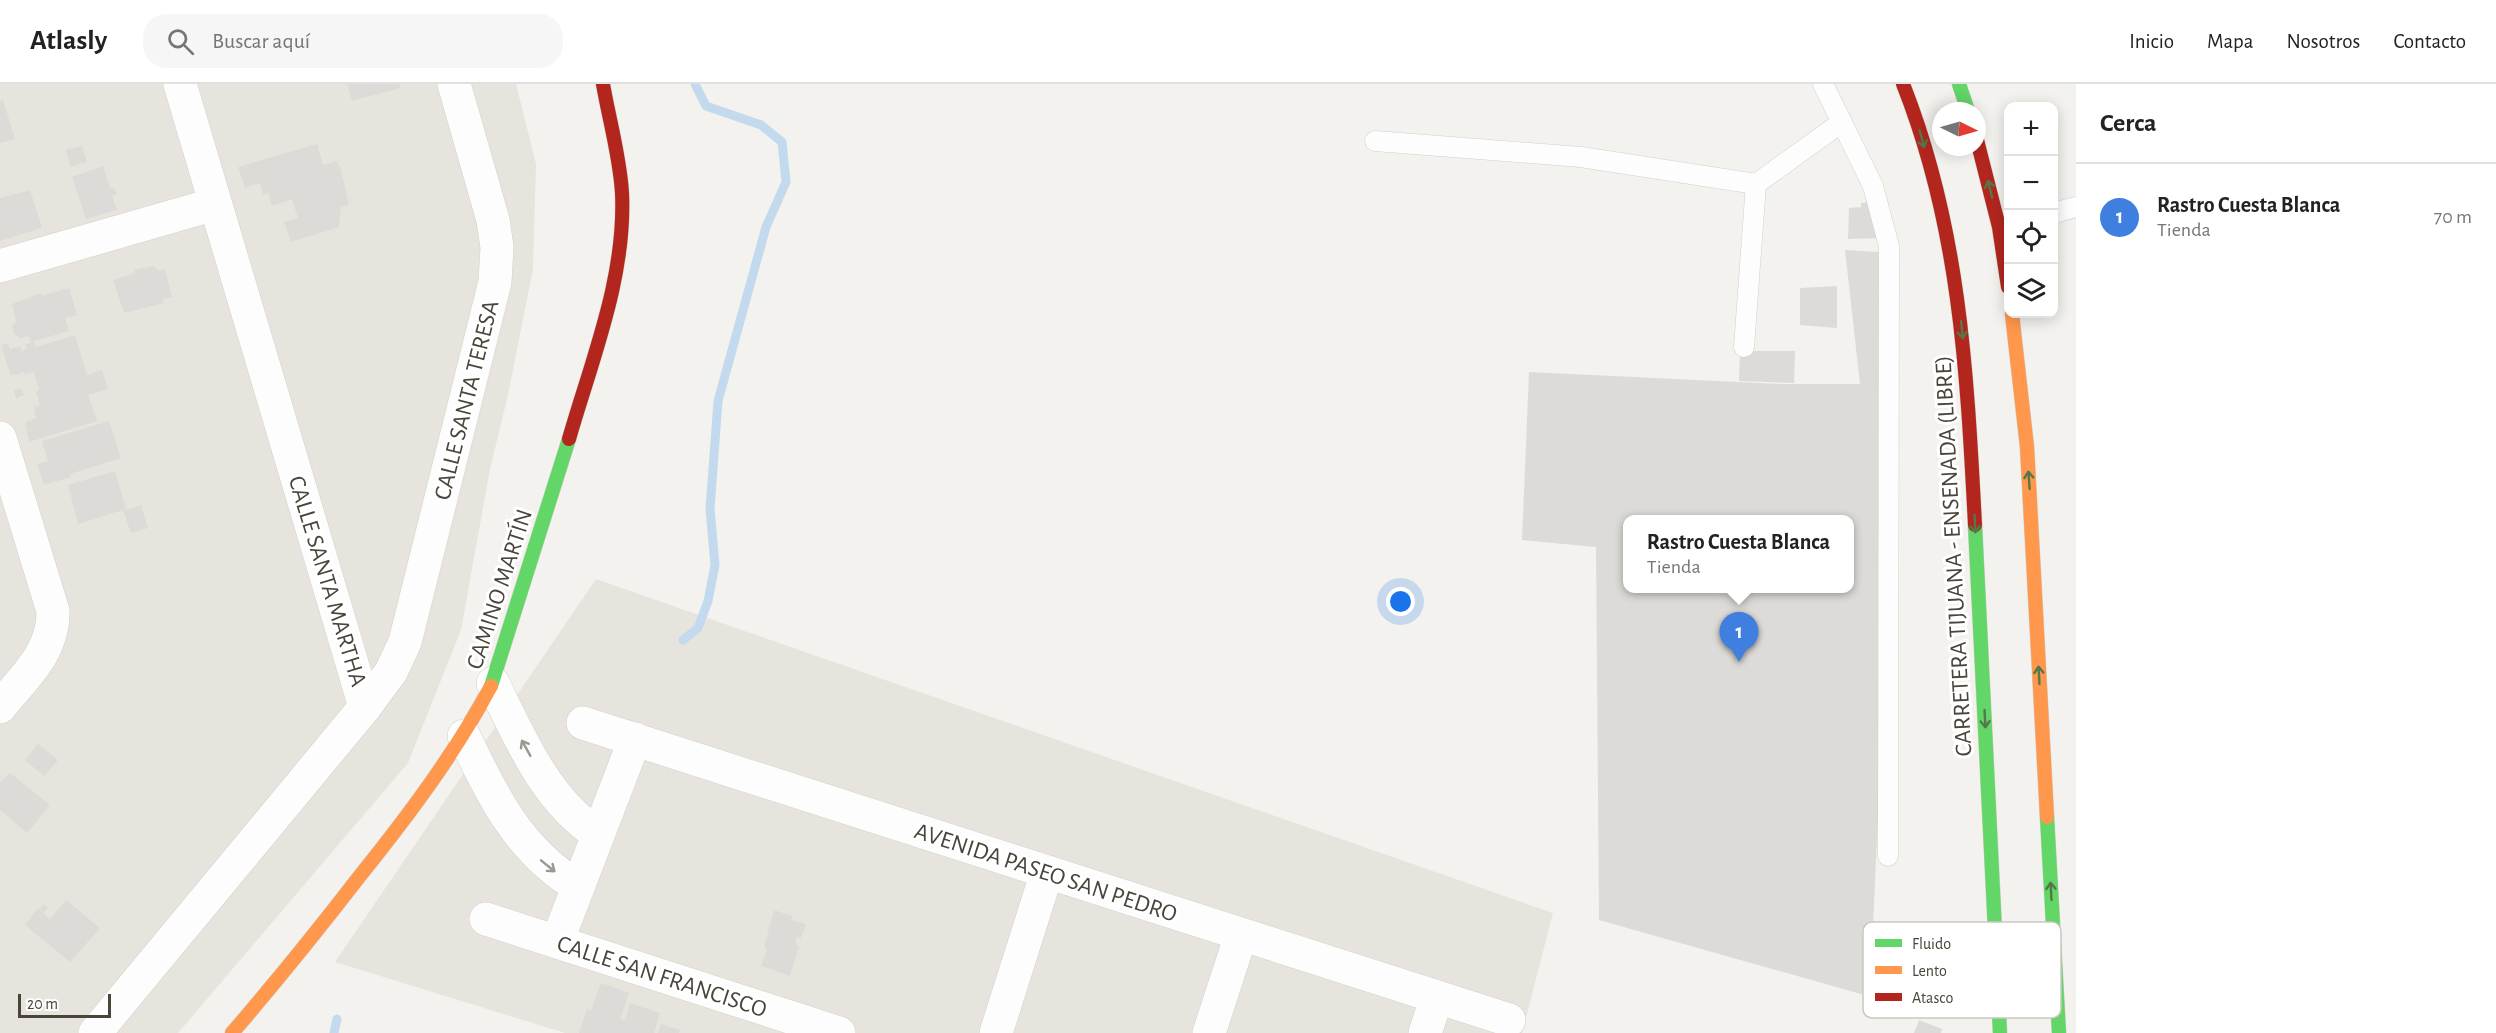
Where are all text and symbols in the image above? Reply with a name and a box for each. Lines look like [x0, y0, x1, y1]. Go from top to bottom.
search box [143, 14, 563, 68]
icon: search [164, 25, 197, 58]
text: Atlasly [30, 27, 107, 55]
text: Buscar aquí [212, 30, 310, 52]
text: Inicio [2129, 31, 2174, 52]
text: Mapa [2207, 31, 2254, 52]
text: Nosotros [2287, 31, 2360, 52]
text: Contacto [2393, 31, 2466, 52]
north arrow [1932, 102, 1986, 156]
map controls [2004, 102, 2058, 318]
button: + [2004, 102, 2058, 156]
text: Cerca [2100, 110, 2157, 136]
one-way arrow [1917, 129, 1928, 148]
button: − [2004, 156, 2058, 210]
one-way arrow [1983, 180, 1995, 199]
text: Rastro Cuesta Blanca [2157, 194, 2340, 216]
text: 1 [2116, 207, 2123, 227]
text: 70 m [2434, 207, 2472, 227]
button: locate [2004, 210, 2058, 264]
text: Tienda [2157, 220, 2211, 240]
button: layers [2004, 264, 2058, 318]
street label: CALLE SANTA TERESA [431, 298, 503, 503]
one-way arrow [1957, 319, 1968, 339]
street label: CARRETERA TIJUANA - ENSENADA (LIBRE) [1932, 355, 1976, 757]
one-way arrow [2023, 471, 2034, 491]
street label: CALLE SANTA MARTHA [284, 473, 371, 689]
street label: CAMINO MARTÍN [461, 506, 537, 672]
one-way arrow [1969, 514, 1980, 534]
popup [1623, 515, 1854, 593]
text: Rastro Cuesta Blanca [1647, 531, 1830, 553]
text: Tienda [1647, 557, 1701, 577]
your location [1386, 587, 1415, 616]
pin: 1 [1720, 612, 1758, 662]
one-way arrow [2034, 666, 2045, 686]
one-way arrow [1979, 708, 1990, 728]
one-way arrow [520, 740, 532, 757]
street label: AVENIDA PASEO SAN PEDRO [911, 819, 1180, 927]
one-way arrow [540, 860, 556, 873]
one-way arrow [2045, 881, 2056, 901]
legend [1863, 922, 2061, 1018]
street label: CALLE SAN FRANCISCO [554, 932, 770, 1022]
text: Fluido [1912, 936, 1951, 952]
text: Lento [1912, 963, 1947, 979]
text: Atasco [1912, 990, 1954, 1006]
scale bar [18, 991, 111, 1018]
text: 20 m [27, 996, 58, 1012]

